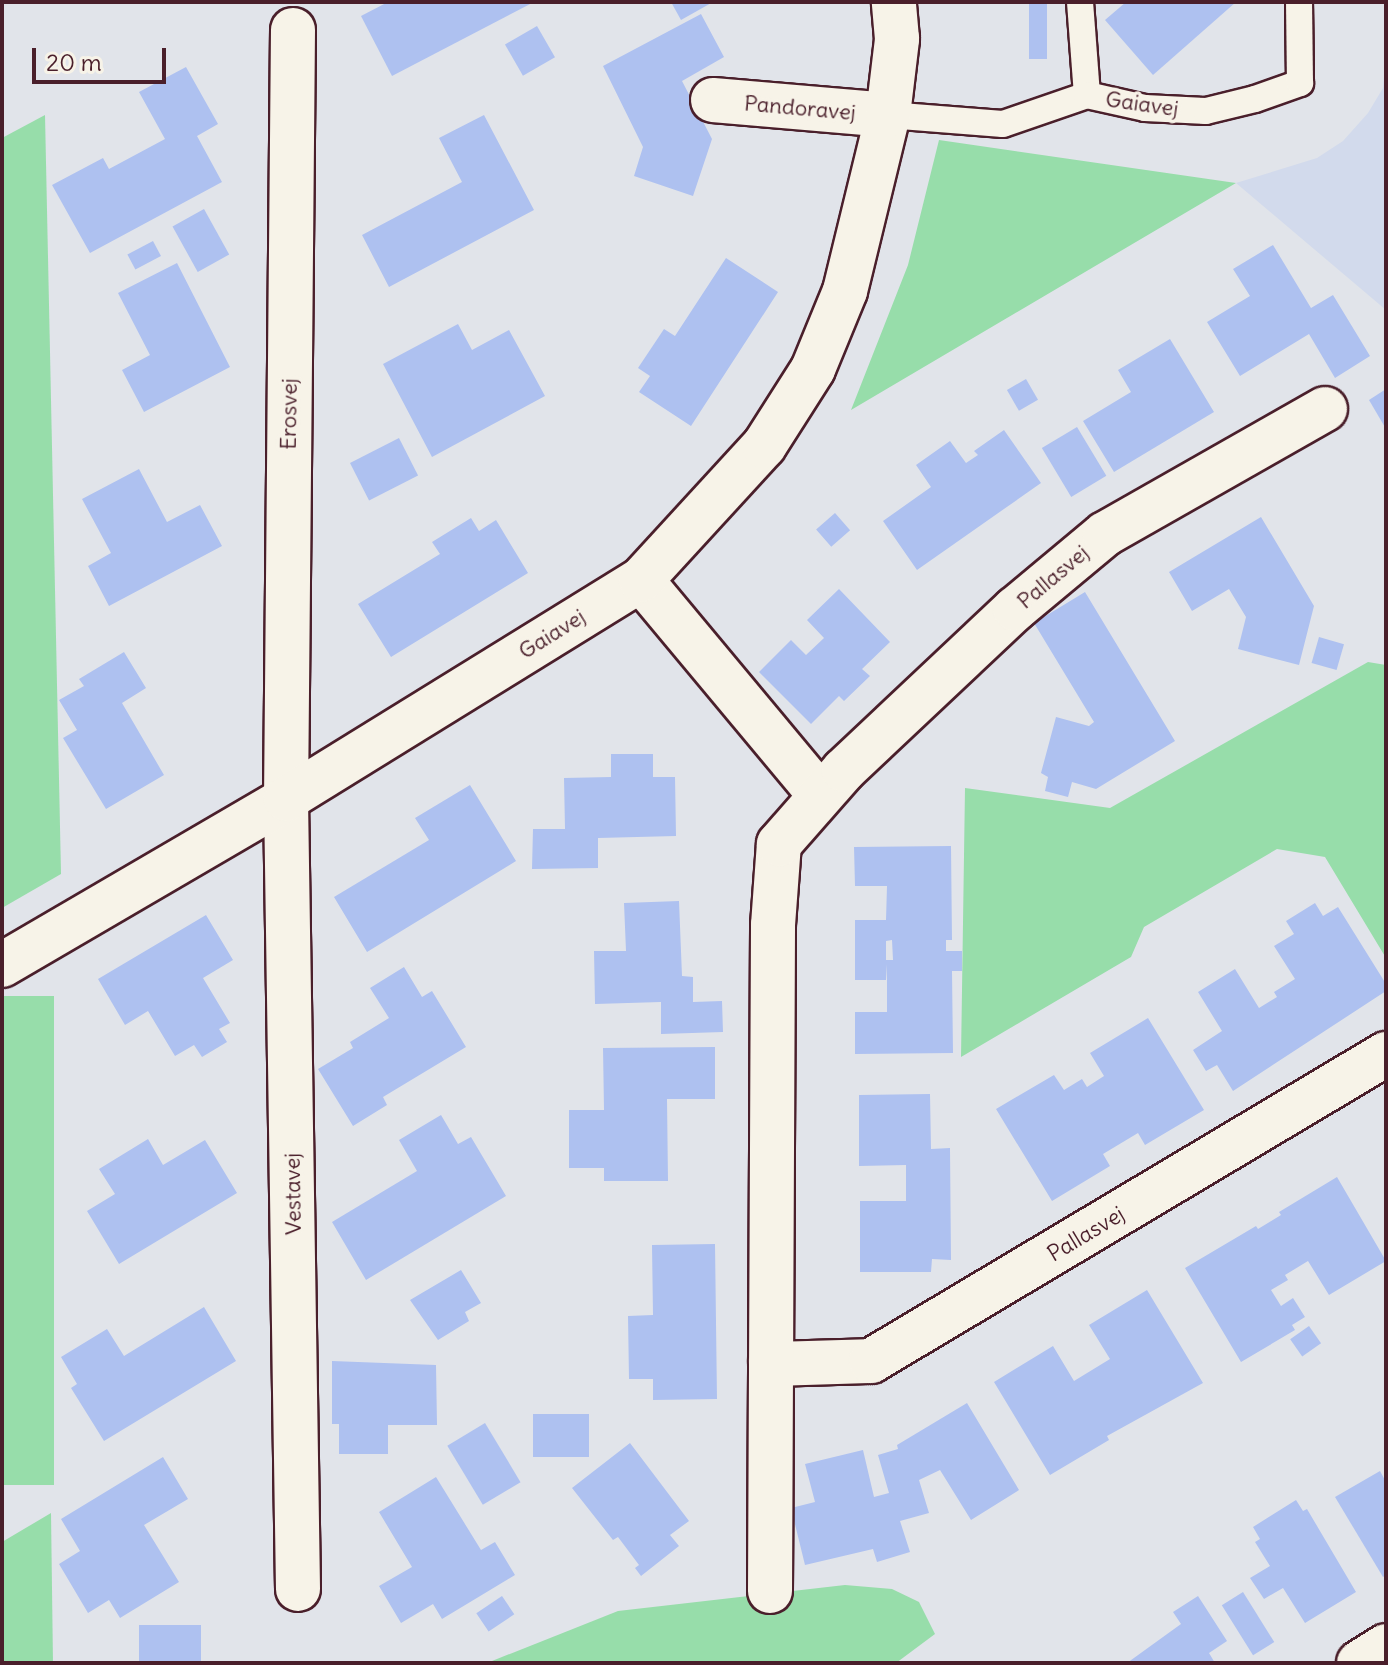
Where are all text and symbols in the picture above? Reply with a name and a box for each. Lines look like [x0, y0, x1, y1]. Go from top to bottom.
scale bar [36, 32, 170, 82]
text: 20 m [46, 47, 102, 77]
street label: Gaiavej [1104, 86, 1180, 122]
street label: Pandoravej [743, 90, 857, 126]
street label: Erosvej [275, 378, 303, 450]
street label: Pallasvej [1012, 540, 1094, 614]
street label: Gaiavej [514, 603, 590, 665]
street label: Vestavej [279, 1153, 307, 1235]
street label: Pallasvej [1043, 1201, 1129, 1267]

